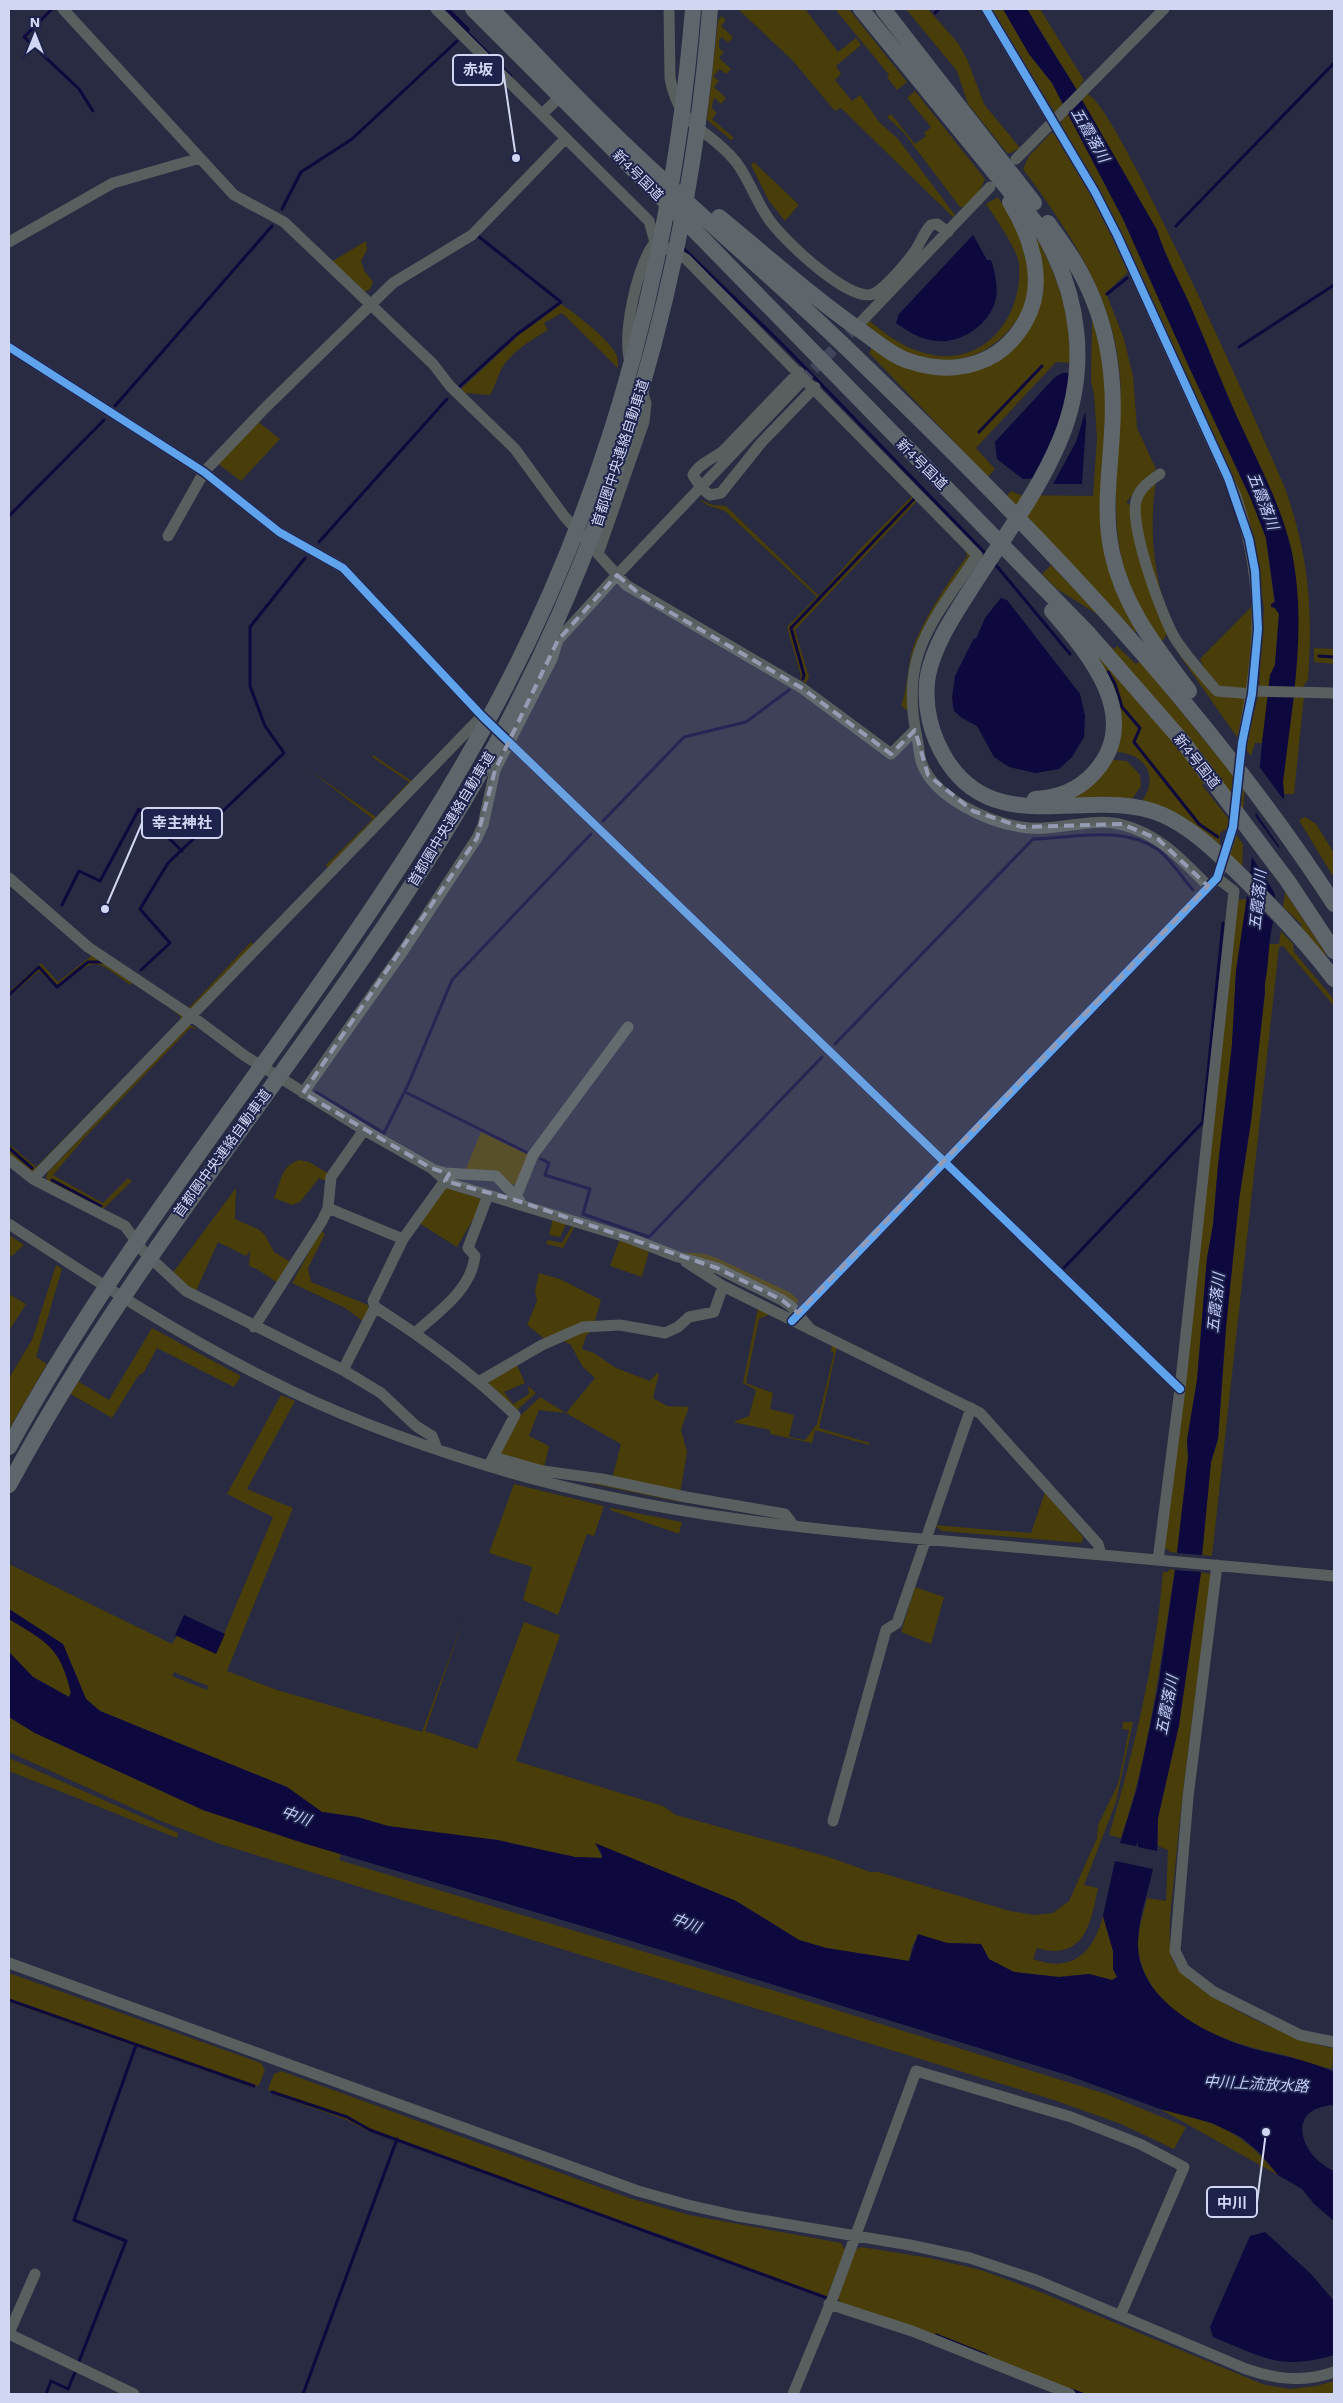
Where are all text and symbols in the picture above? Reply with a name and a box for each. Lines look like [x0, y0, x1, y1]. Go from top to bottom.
north arrow [10, 10, 60, 60]
text: N [30, 14, 40, 30]
callout: 赤坂 [453, 55, 503, 85]
text: 赤坂 [463, 61, 493, 79]
water label: 五霞落川 [1067, 105, 1114, 167]
street label: 新4号国道 [610, 147, 666, 203]
street label: 首都圏中央連絡自動車道 [589, 377, 651, 529]
street label: 新4号国道 [894, 436, 950, 492]
water label: 五霞落川 [1244, 470, 1283, 534]
street label: 新4号国道 [1171, 731, 1223, 791]
street label: 首都圏中央連絡自動車道 [404, 749, 498, 889]
callout: 幸主神社 [142, 808, 222, 838]
text: 幸主神社 [152, 814, 212, 832]
water label: 五霞落川 [1246, 867, 1270, 931]
street label: 首都圏中央連絡自動車道 [170, 1086, 274, 1220]
water label: 五霞落川 [1204, 1270, 1228, 1334]
water label: 五霞落川 [1152, 1672, 1182, 1736]
water label: 中川 [279, 1802, 315, 1830]
water label: 中川 [669, 1909, 705, 1937]
water label: 中川上流放水路 [1203, 2072, 1311, 2096]
callout: 中川 [1207, 2187, 1257, 2217]
text: 中川 [1217, 2194, 1247, 2212]

